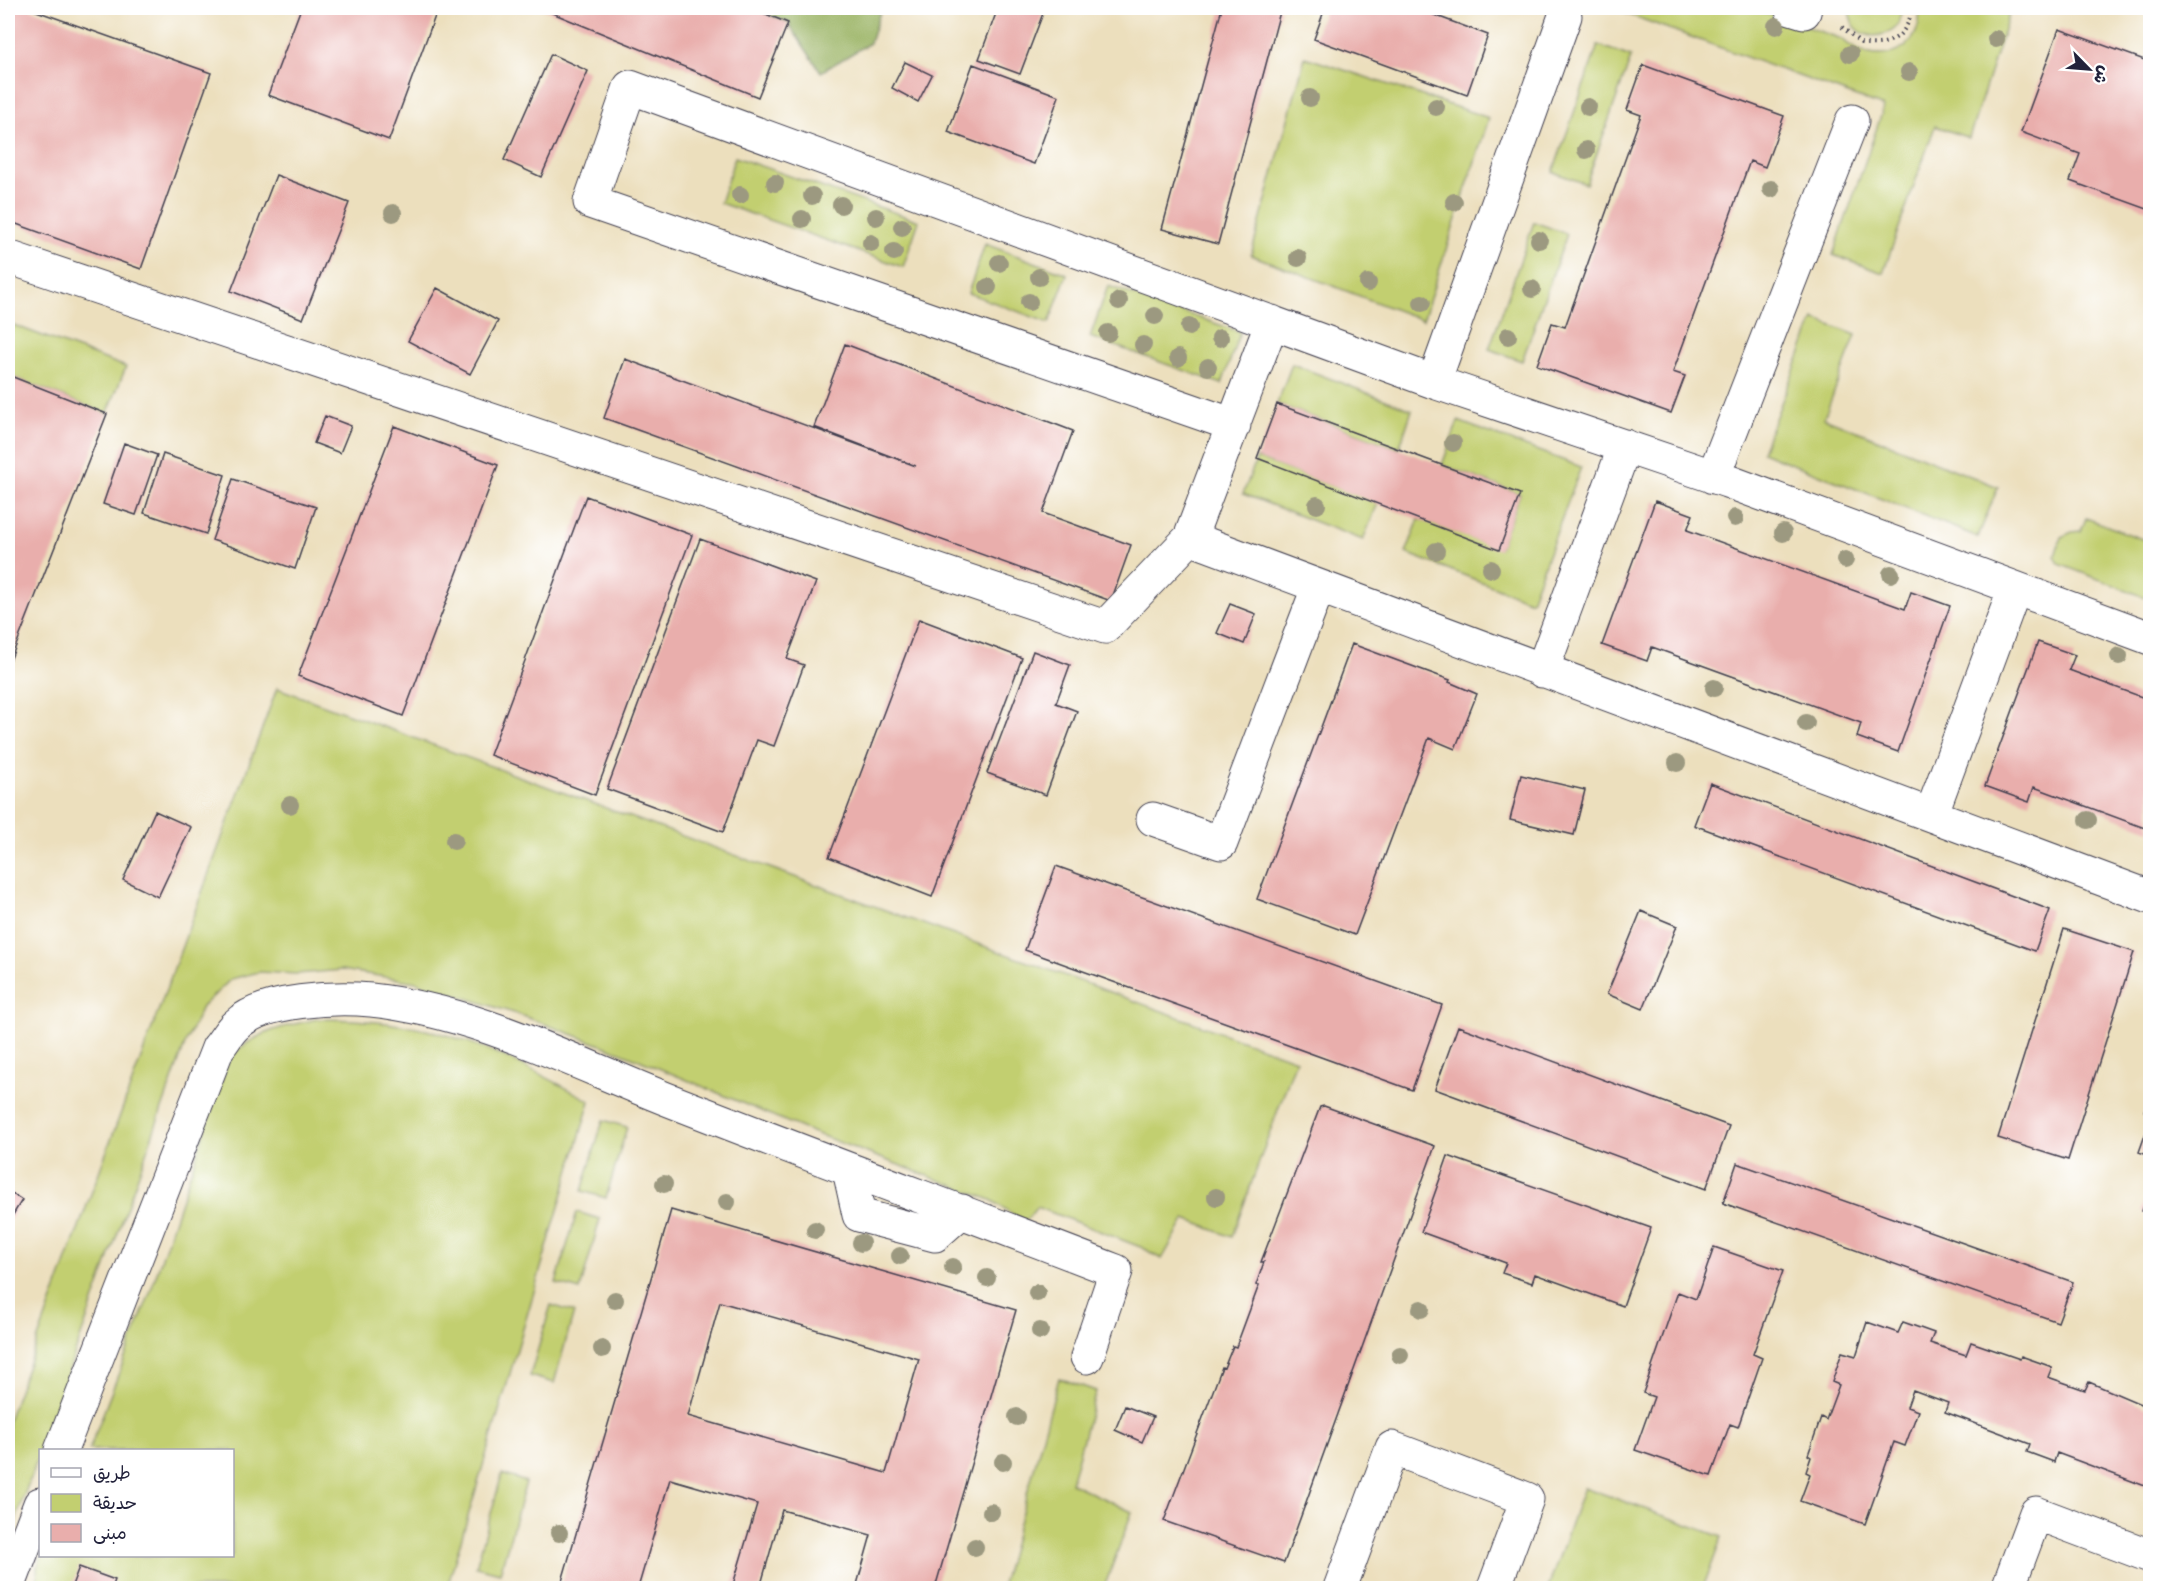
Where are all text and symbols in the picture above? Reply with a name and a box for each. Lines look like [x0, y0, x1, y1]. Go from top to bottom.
north arrow [2059, 39, 2119, 99]
text: ش [2090, 63, 2115, 88]
legend [39, 1449, 234, 1557]
text: طريق [93, 1461, 131, 1484]
text: حديقة [93, 1491, 137, 1514]
text: مبنى [93, 1521, 127, 1544]

